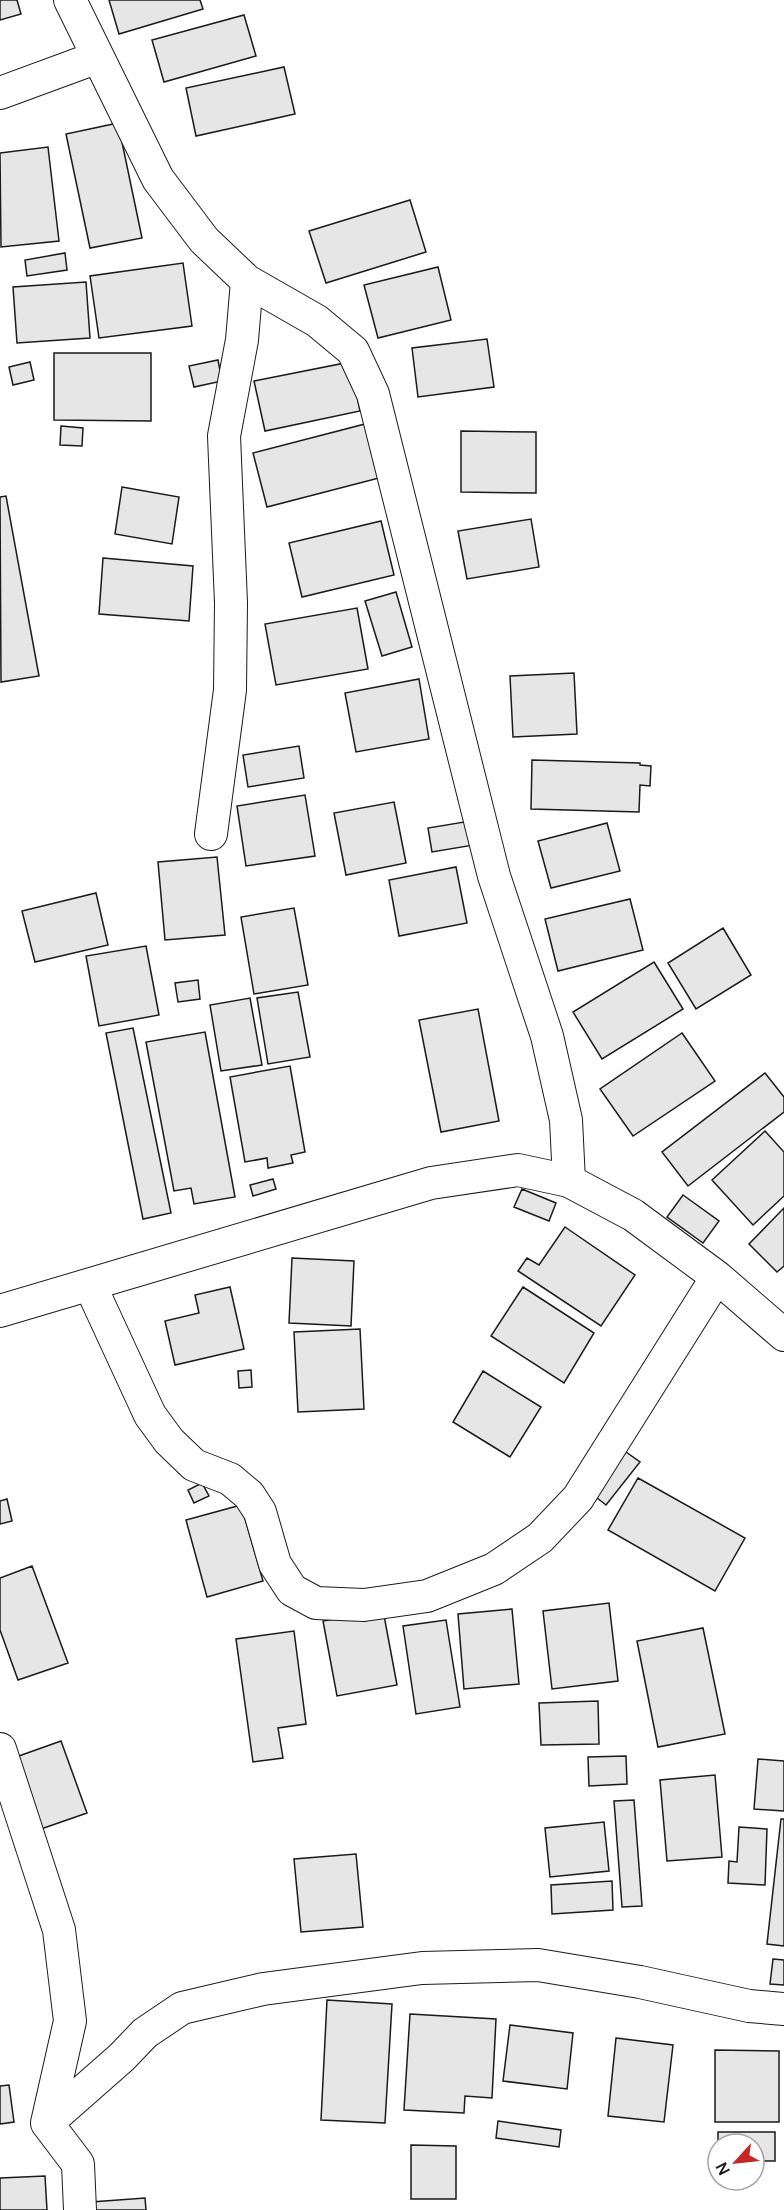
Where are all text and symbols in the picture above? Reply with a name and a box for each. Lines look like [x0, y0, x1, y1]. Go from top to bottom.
north arrow [706, 2132, 766, 2192]
text: N [710, 2159, 735, 2179]

